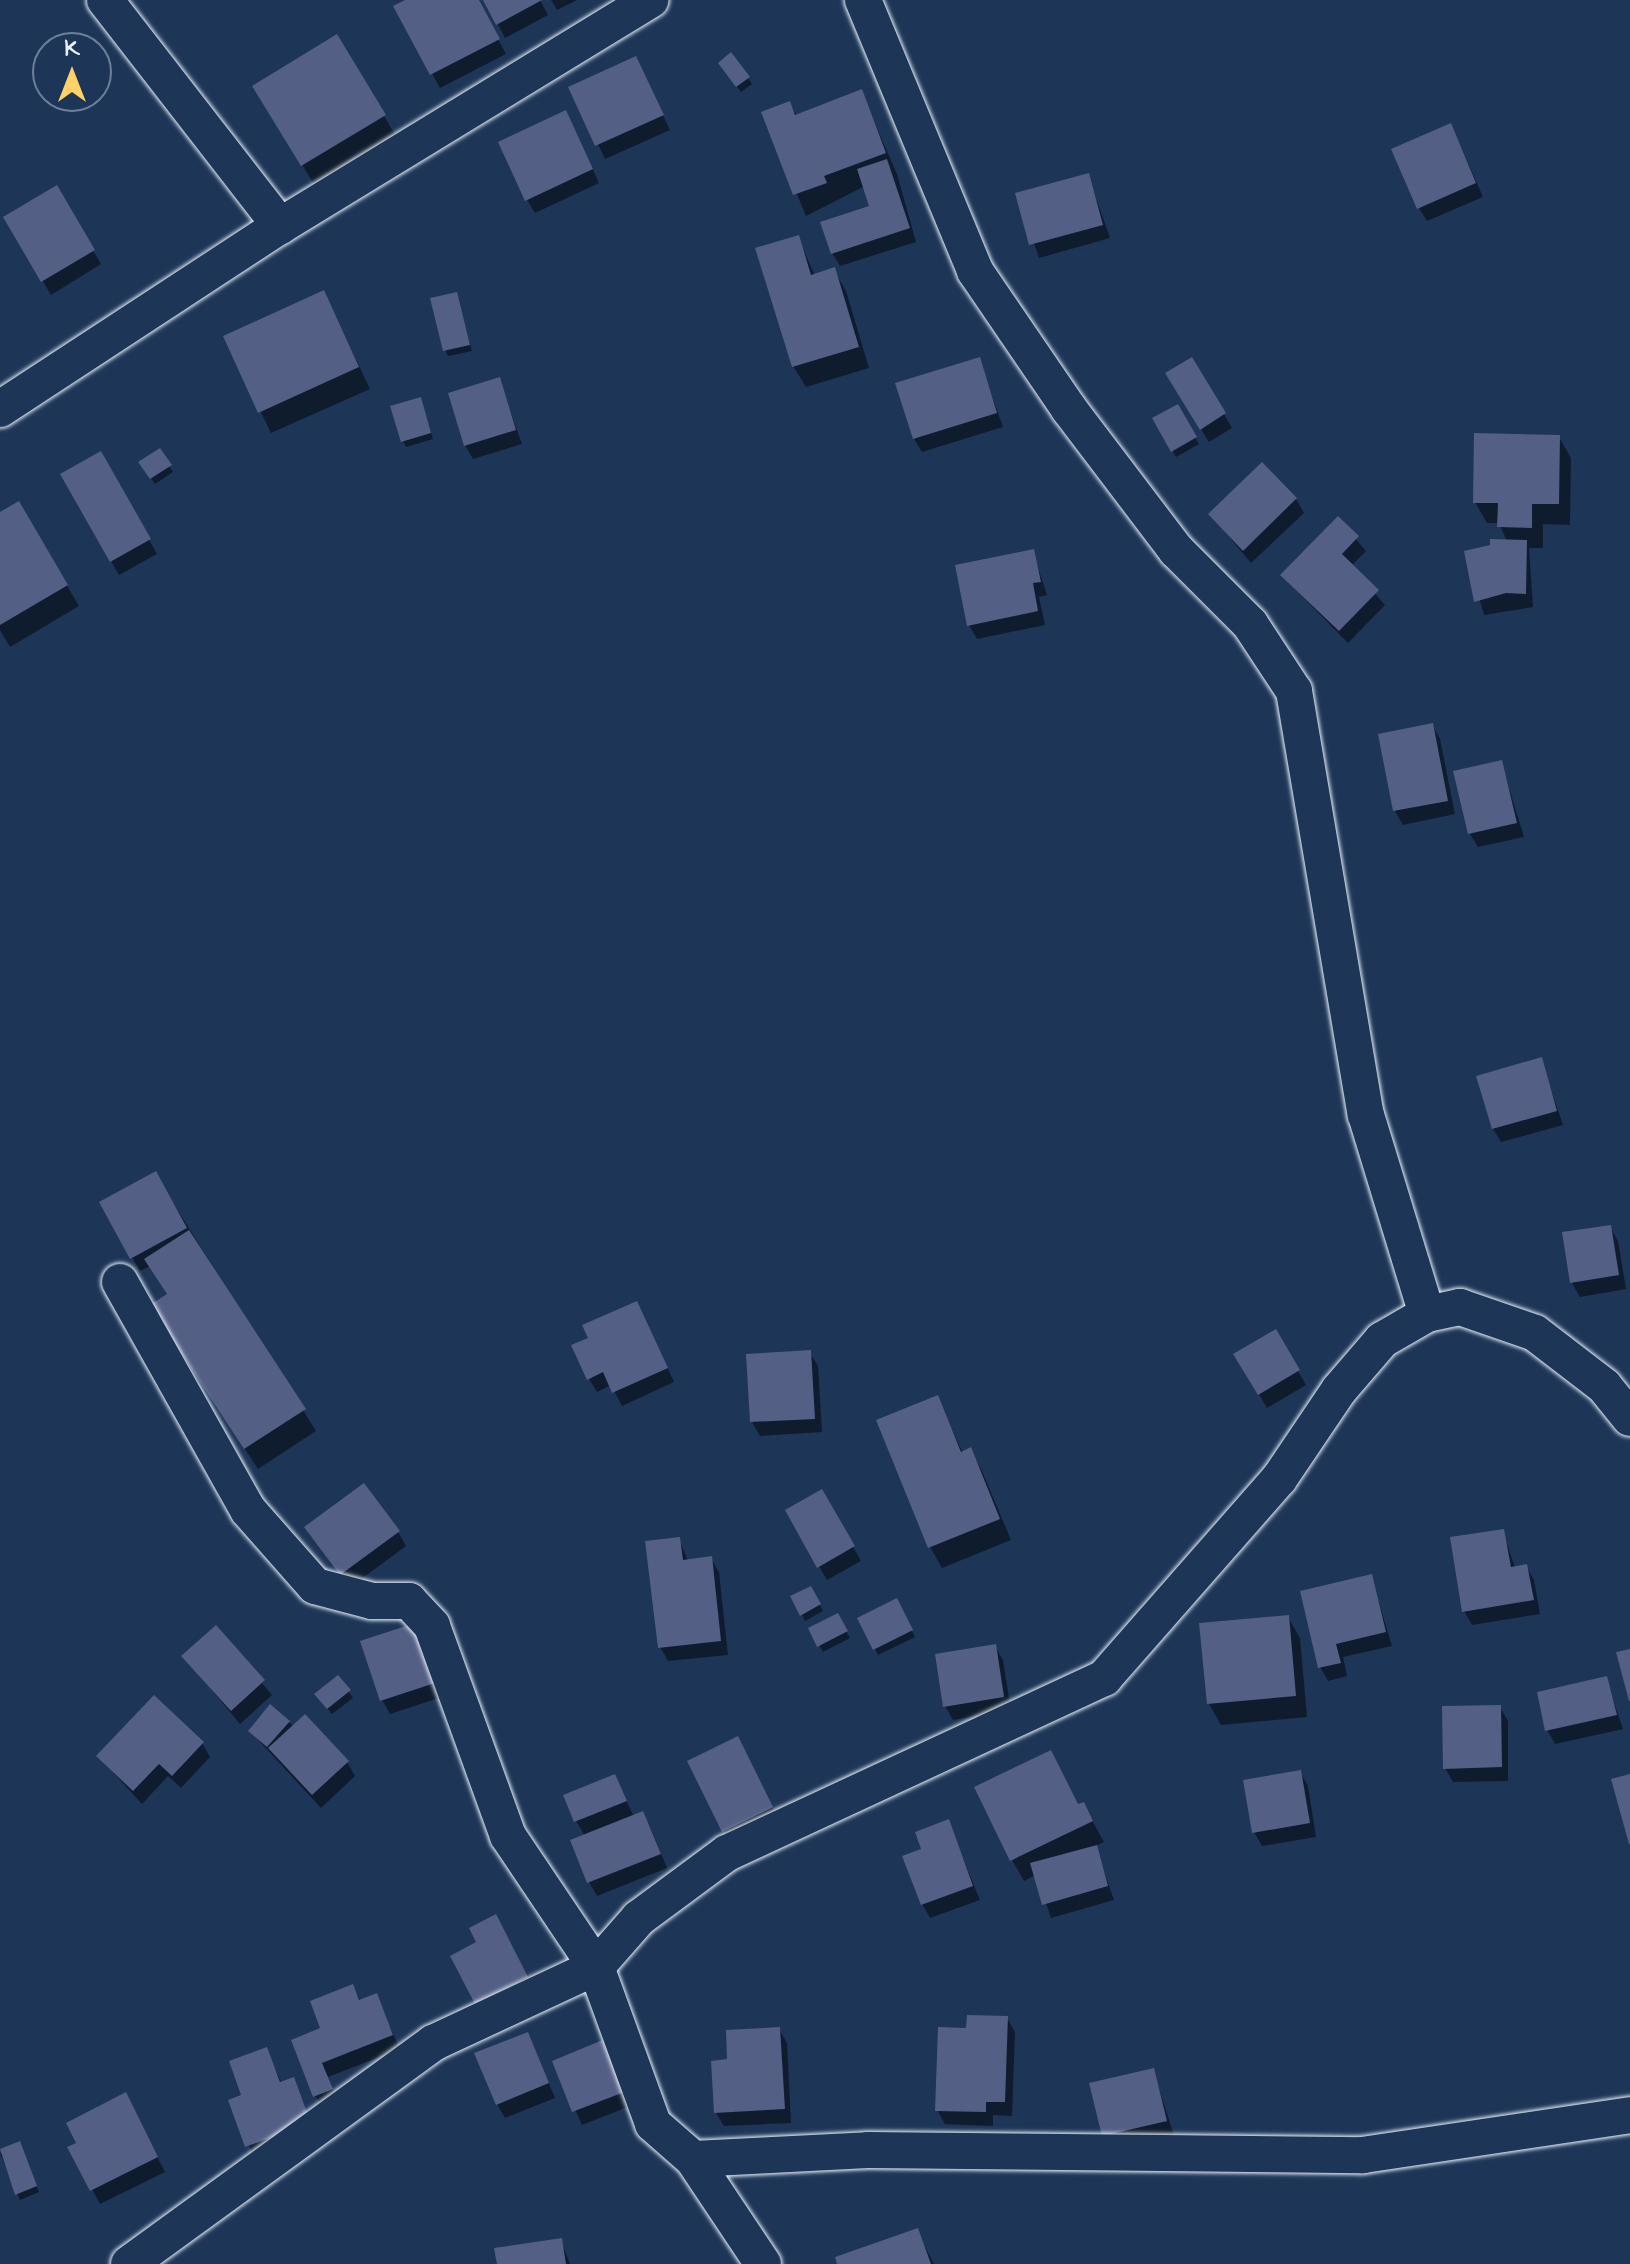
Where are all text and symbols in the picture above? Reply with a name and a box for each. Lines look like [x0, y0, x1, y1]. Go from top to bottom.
north arrow [32, 32, 112, 112]
text: K [64, 36, 80, 64]

